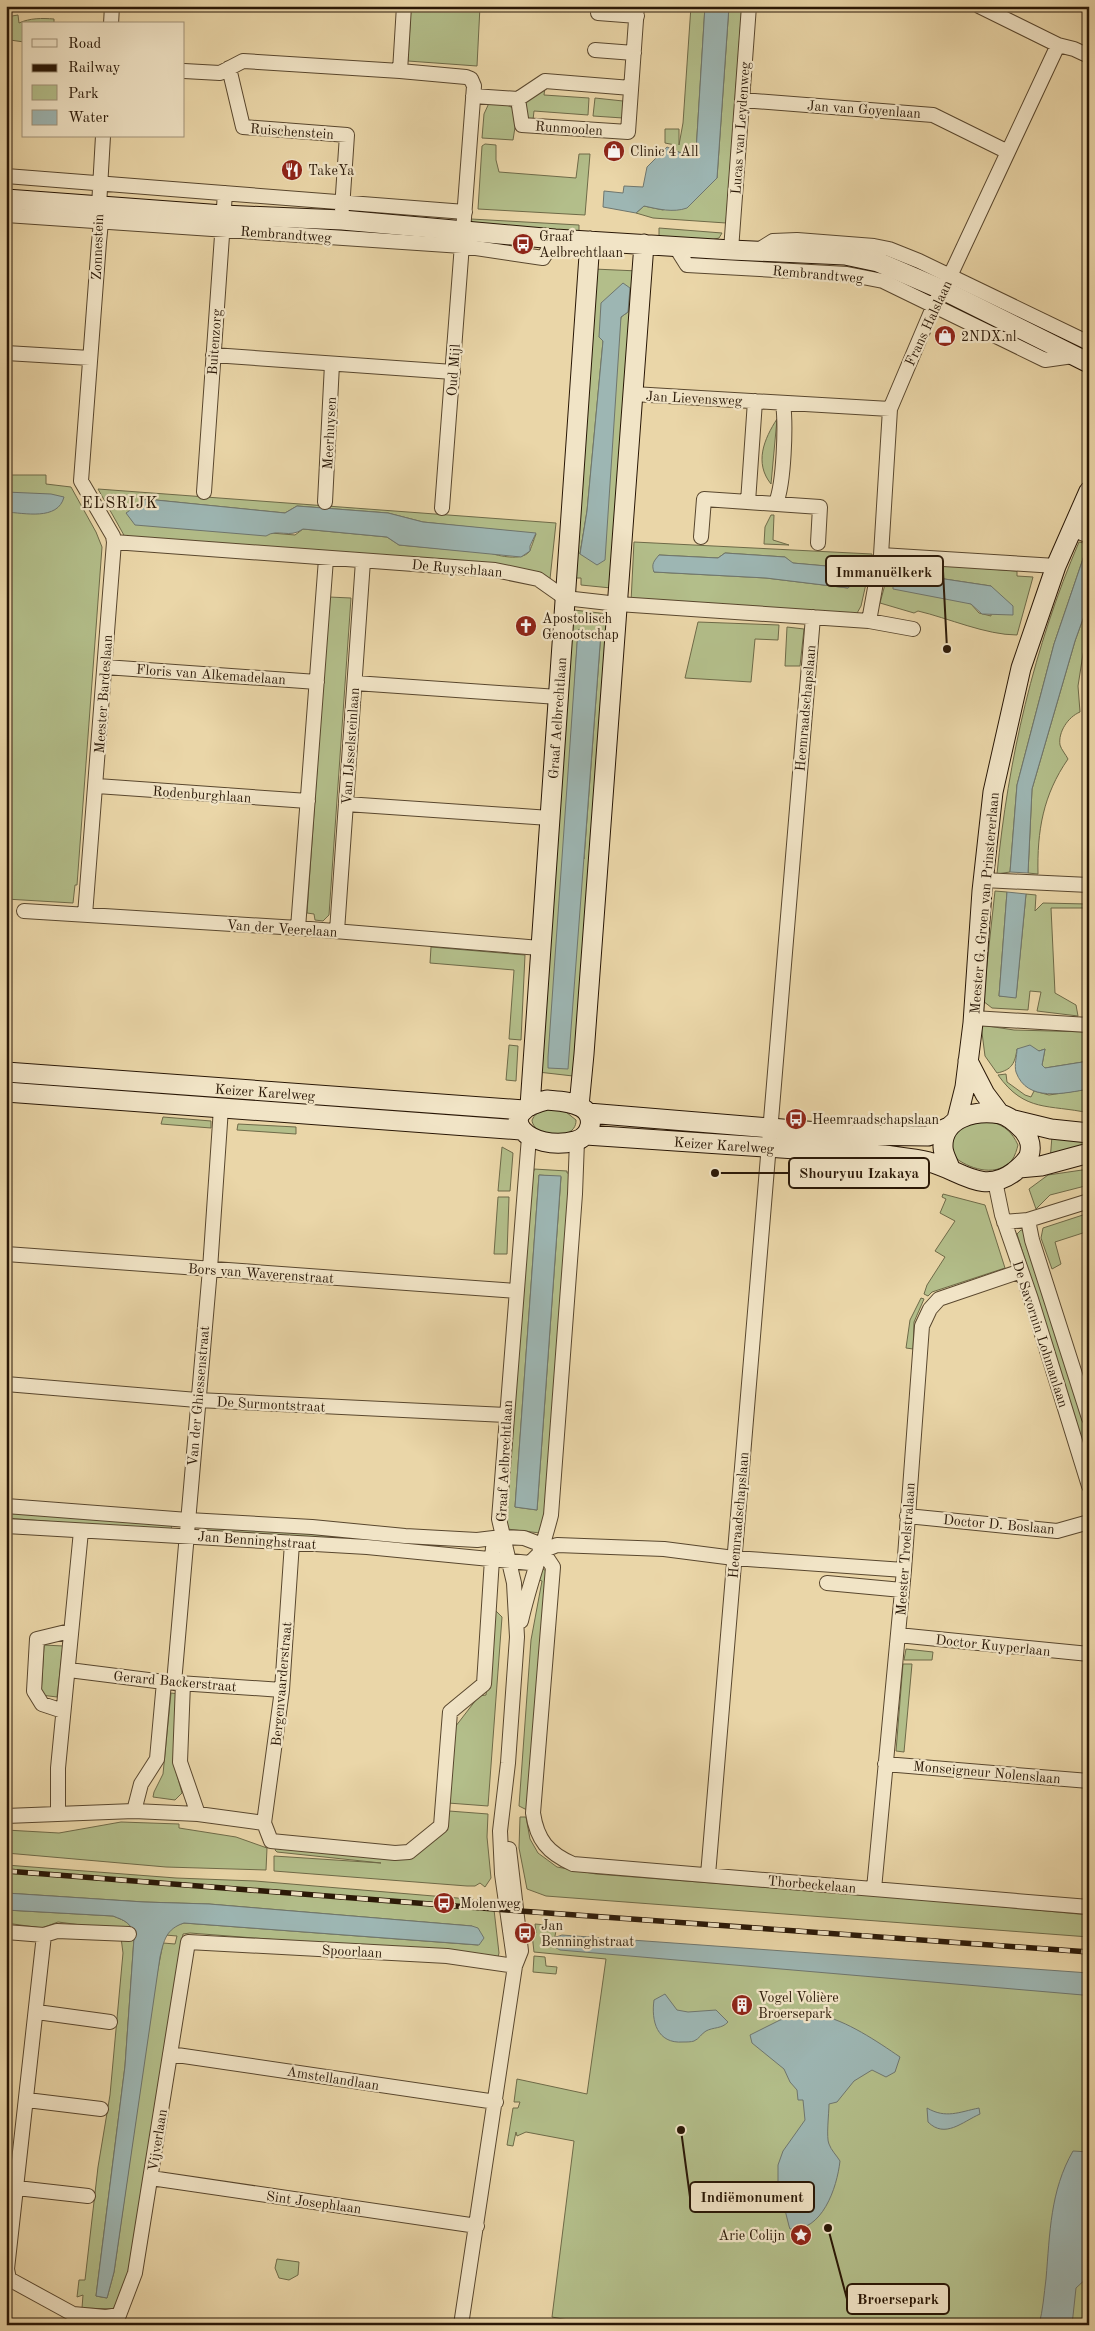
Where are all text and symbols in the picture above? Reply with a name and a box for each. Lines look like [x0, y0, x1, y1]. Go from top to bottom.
legend [22, 22, 185, 138]
text: Road [68, 37, 102, 52]
text: Railway [68, 61, 121, 76]
street label: Lucas van Leydenweg [729, 61, 753, 195]
text: Park [68, 87, 99, 102]
street label: Jan van Goyenlaan [806, 99, 922, 121]
text: Water [68, 111, 109, 126]
street label: Runmoolen [535, 120, 604, 138]
street label: Ruischenstein [250, 122, 335, 142]
shop icon: Clinic 4 All [602, 139, 626, 163]
place label: Clinic 4 All [630, 145, 699, 159]
restaurant icon: TakeYa [280, 158, 304, 182]
place label: TakeYa [308, 164, 354, 178]
street label: Zonnestein [90, 213, 106, 280]
street label: Rembrandtweg [240, 225, 332, 245]
place label: Graaf Aelbrechtlaan [539, 230, 623, 260]
bus stop icon: Graaf Aelbrechtlaan [511, 232, 535, 256]
street label: Rembrandtweg [772, 264, 864, 286]
street label: Frans Halslaan [903, 278, 955, 368]
street label: Buitenzorg [206, 308, 224, 376]
shop icon: 2NDX.nl [933, 324, 957, 348]
place label: 2NDX.nl [961, 330, 1017, 344]
street label: Oud Mijl [445, 343, 463, 397]
street label: Jan Lievensweg [645, 389, 743, 409]
street label: Meerhuysen [321, 396, 339, 470]
district label: ELSRIJK [81, 496, 159, 512]
callout: Immanuëlkerk [826, 556, 943, 586]
street label: De Ruyschlaan [411, 558, 503, 580]
text: Immanuëlkerk [836, 566, 933, 581]
place label: Apostolisch Genootschap [542, 612, 619, 642]
church icon: Apostolisch Genootschap [514, 614, 538, 638]
street label: Meester Bardeslaan [93, 634, 115, 754]
street label: Heemraadschapslaan [793, 644, 819, 772]
street label: Graaf Aelbrechtlaan [547, 656, 569, 780]
street label: Floris van Alkemadelaan [136, 663, 287, 687]
street label: Van IJsselsteinlaan [340, 687, 362, 805]
street label: Rodenburghlaan [152, 785, 252, 805]
street label: Meester G. Groen van Prinstererlaan [968, 791, 1002, 1015]
street label: Van der Veerelaan [226, 918, 338, 940]
street label: Keizer Karelweg [214, 1083, 316, 1104]
bus stop icon: Heemraadschapslaan [784, 1107, 808, 1131]
place label: Heemraadschapslaan [812, 1113, 940, 1127]
street label: Keizer Karelweg [673, 1136, 775, 1157]
callout: Shouryuu Izakaya [789, 1158, 929, 1188]
text: Shouryuu Izakaya [799, 1167, 919, 1182]
street label: De Savornin Lohmanlaan [1010, 1259, 1071, 1410]
street label: Bors van Waverenstraat [187, 1262, 335, 1286]
street label: Van der Ghiessenstraat [186, 1325, 212, 1467]
street label: De Surmontstraat [216, 1395, 326, 1415]
street label: Graaf Aelbrechtlaan [495, 1399, 515, 1522]
street label: Heemraadschapslaan [726, 1451, 752, 1579]
street label: Meester Troelstralaan [894, 1482, 918, 1616]
street label: Doctor D. Boslaan [942, 1513, 1056, 1537]
street label: Jan Benninghstraat [197, 1530, 317, 1552]
street label: Bergenvaarderstraat [270, 1621, 294, 1747]
street label: Doctor Kuyperlaan [935, 1633, 1052, 1659]
street label: Gerard Backerstraat [113, 1670, 237, 1694]
street label: Monseigneur Nolenslaan [913, 1760, 1062, 1786]
street label: Thorbeckelaan [767, 1874, 857, 1896]
bus stop icon: Molenweg [432, 1891, 456, 1915]
place label: Molenweg [460, 1897, 521, 1911]
place label: Jan Benninghstraat [541, 1919, 634, 1949]
bus stop icon: Jan Benninghstraat [513, 1921, 537, 1945]
street label: Spoorlaan [321, 1943, 383, 1961]
place label: Vogel Volière Broersepark [758, 1991, 839, 2021]
building icon: Vogel Volière Broersepark [730, 1993, 754, 2017]
street label: Amstellandlaan [285, 2065, 381, 2093]
street label: Vijverlaan [146, 2108, 170, 2172]
callout: Indiëmonument [690, 2182, 814, 2212]
street label: Sint Josephlaan [265, 2189, 363, 2217]
text: Indiëmonument [700, 2191, 804, 2206]
place icon: Arie Colijn [789, 2223, 813, 2247]
place label: Arie Colijn [719, 2229, 785, 2243]
callout: Broersepark [847, 2284, 949, 2314]
text: Broersepark [857, 2293, 940, 2308]

